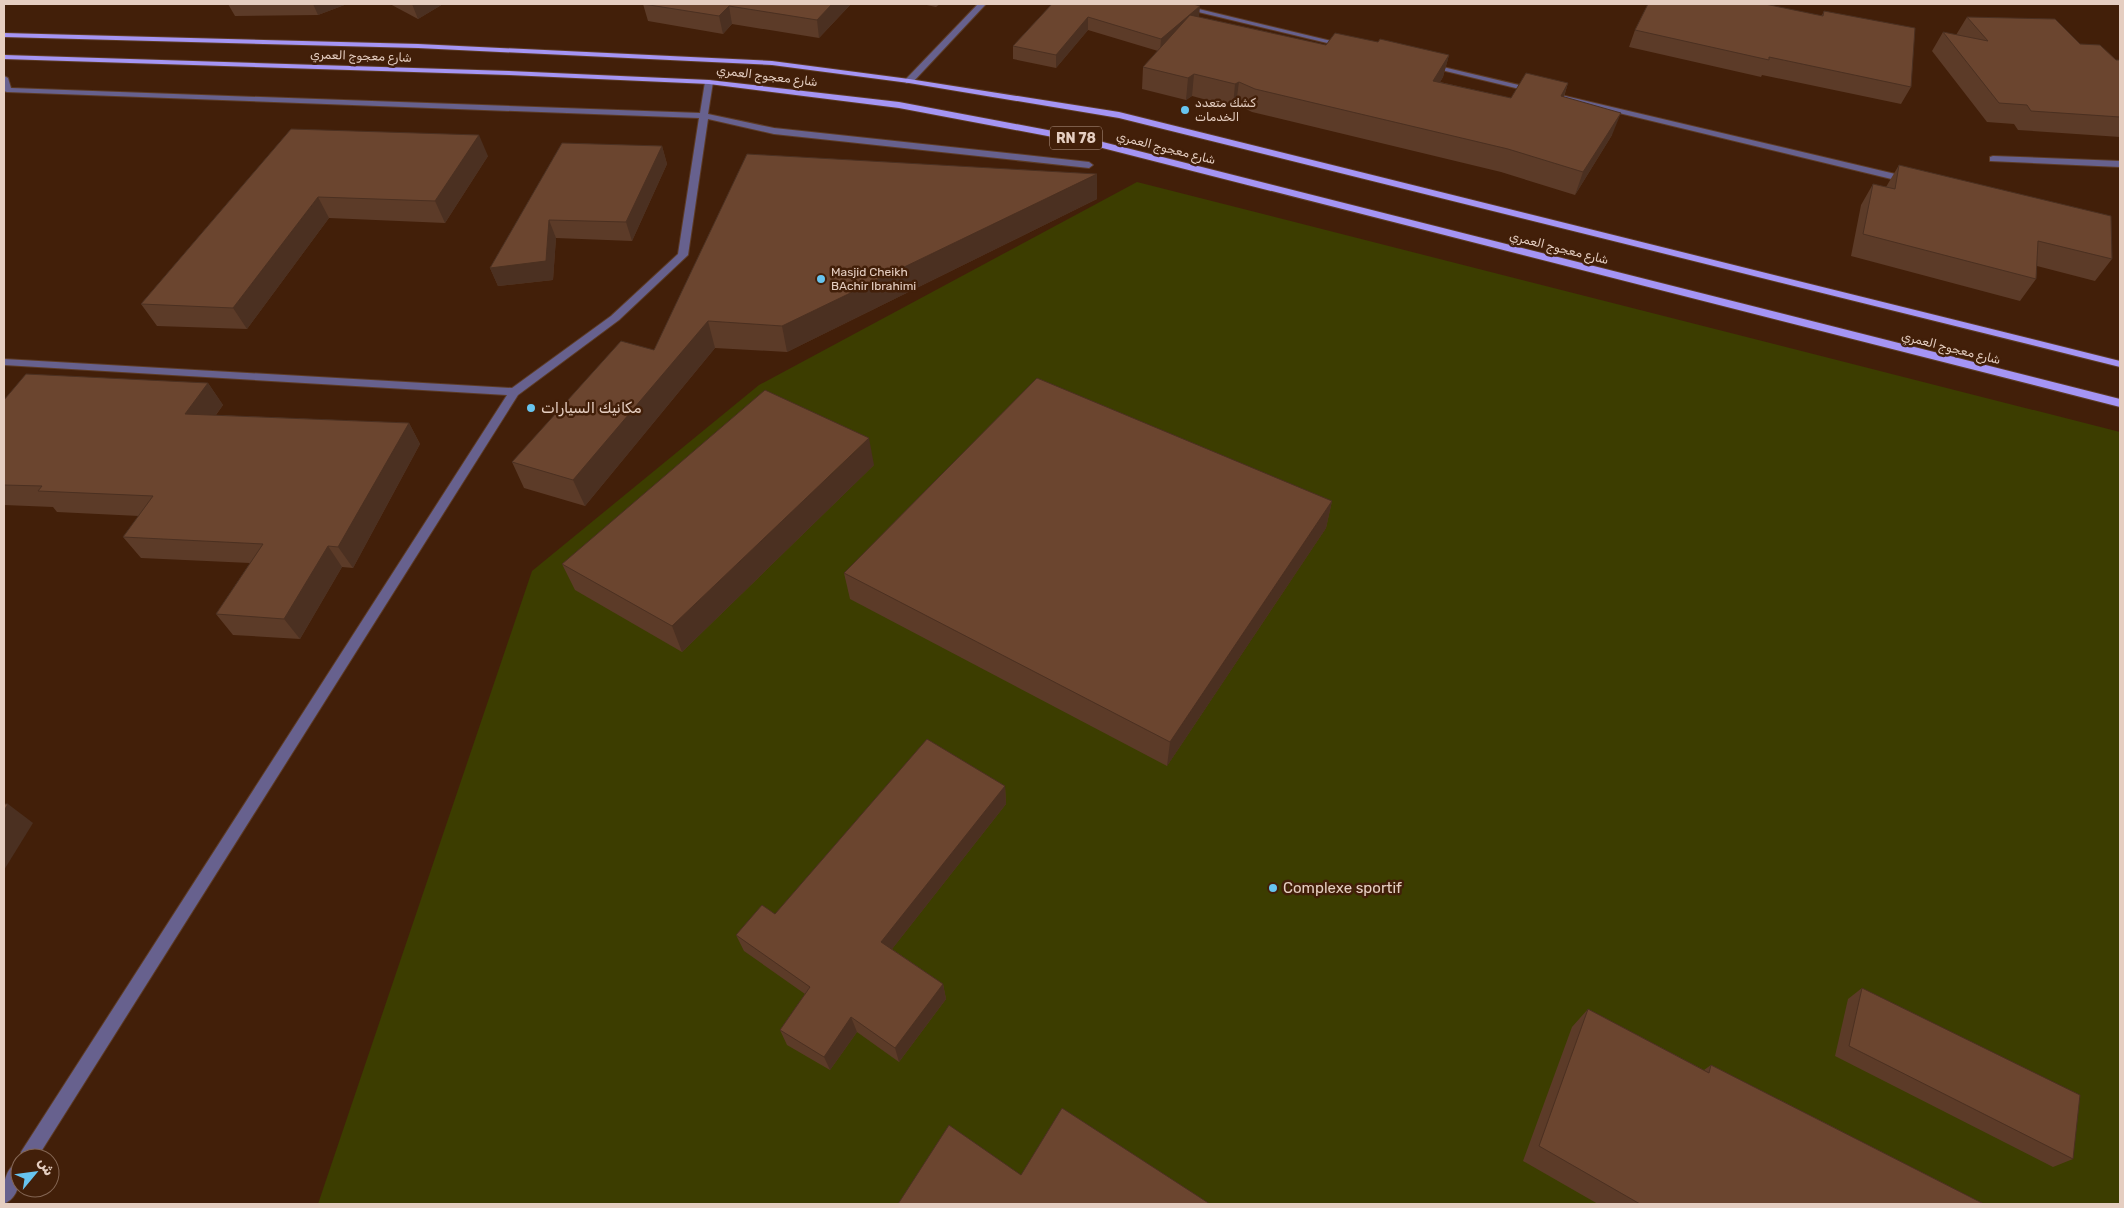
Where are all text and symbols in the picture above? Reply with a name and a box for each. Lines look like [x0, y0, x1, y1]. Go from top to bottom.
street label: شارع معجوج العمري [310, 47, 412, 67]
street label: شارع معجوج العمري [715, 63, 818, 91]
place label: كشك متعدد الخدمات [1195, 96, 1256, 124]
marker: كشك متعدد الخدمات [1179, 104, 1191, 116]
road number: RN 78 [1050, 126, 1102, 150]
street label: شارع معجوج العمري [1114, 129, 1217, 169]
street label: شارع معجوج العمري [1507, 229, 1610, 269]
place label: Masjid Cheikh BAchir Ibrahimi [831, 265, 916, 293]
marker: Masjid Cheikh BAchir Ibrahimi [815, 273, 827, 285]
street label: شارع معجوج العمري [1899, 329, 2002, 369]
place label: مكانيك السيارات [541, 399, 642, 417]
marker: مكانيك السيارات [525, 402, 537, 414]
place label: Complexe sportif [1283, 879, 1402, 897]
marker: Complexe sportif [1267, 882, 1279, 894]
north arrow [10, 1148, 60, 1198]
text: ش [34, 1155, 58, 1179]

